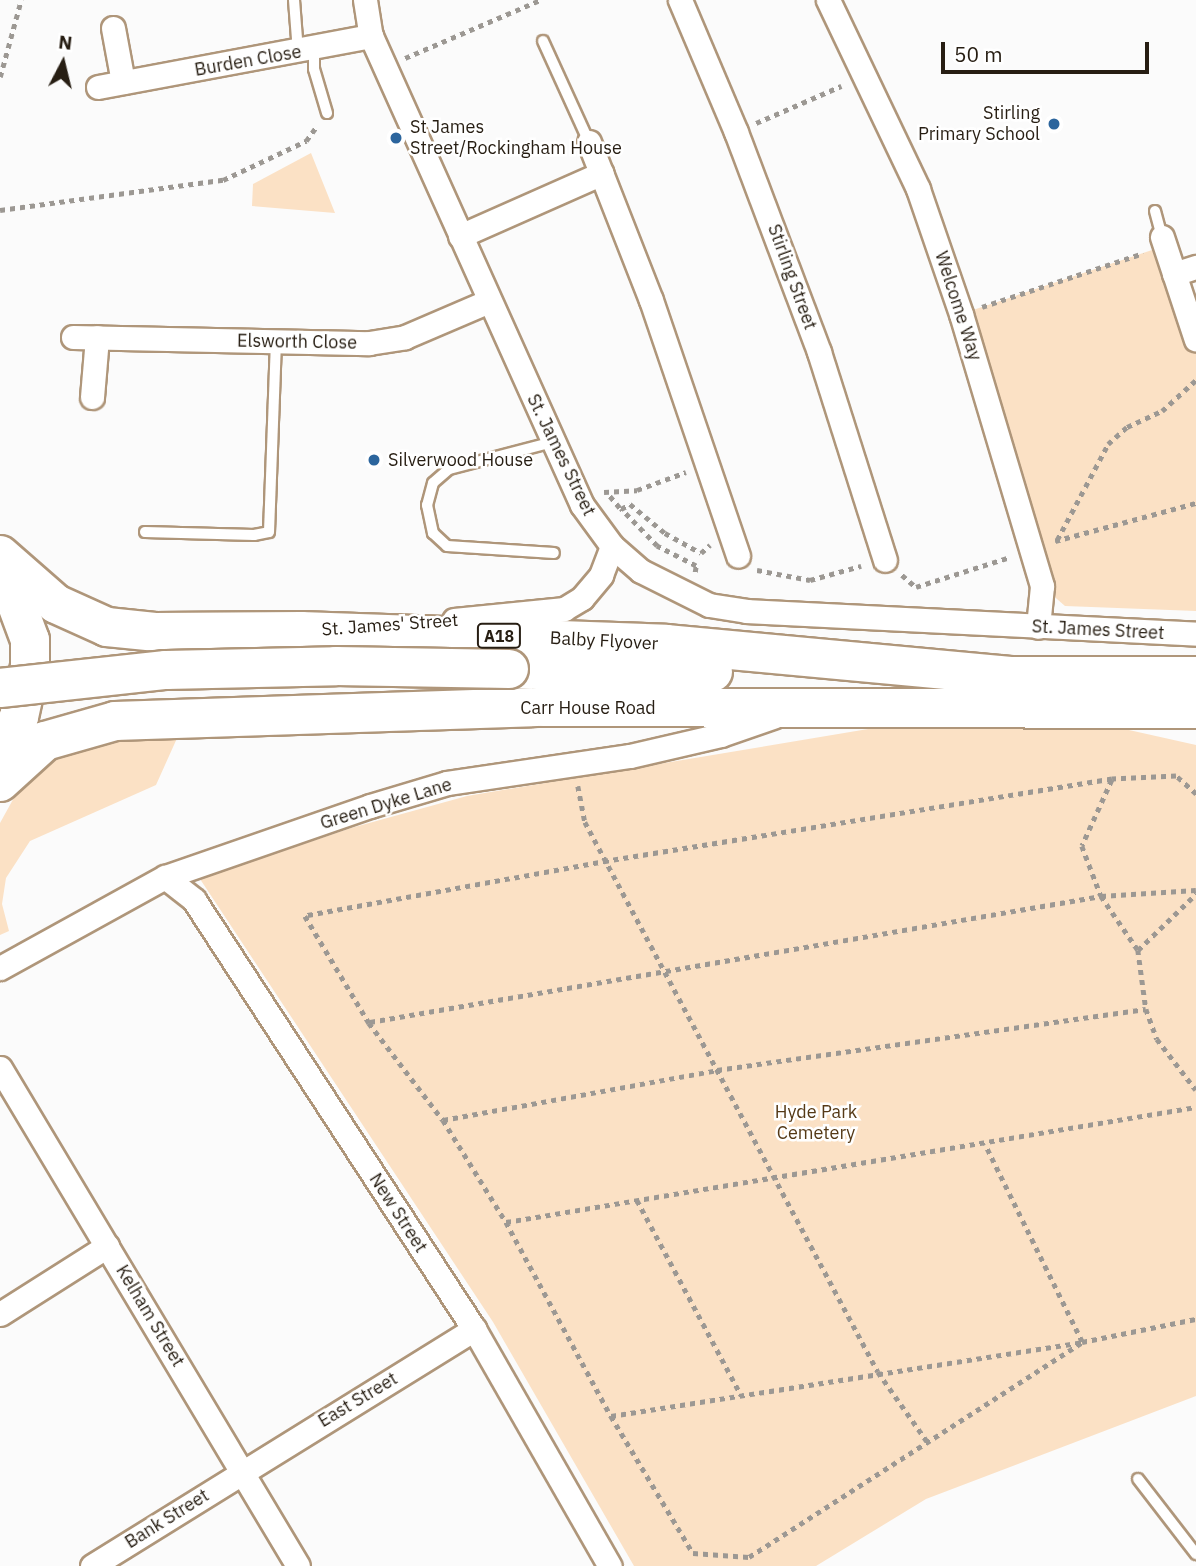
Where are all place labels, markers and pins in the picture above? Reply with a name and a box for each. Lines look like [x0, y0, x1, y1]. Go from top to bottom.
place label: Stirling Primary School [918, 103, 1040, 146]
marker: Stirling Primary School [1046, 116, 1062, 132]
place label: St James Street/Rockingham House [410, 117, 622, 160]
marker: St James Street/Rockingham House [388, 130, 404, 146]
place label: Silverwood House [388, 449, 533, 471]
marker: Silverwood House [366, 452, 382, 468]

